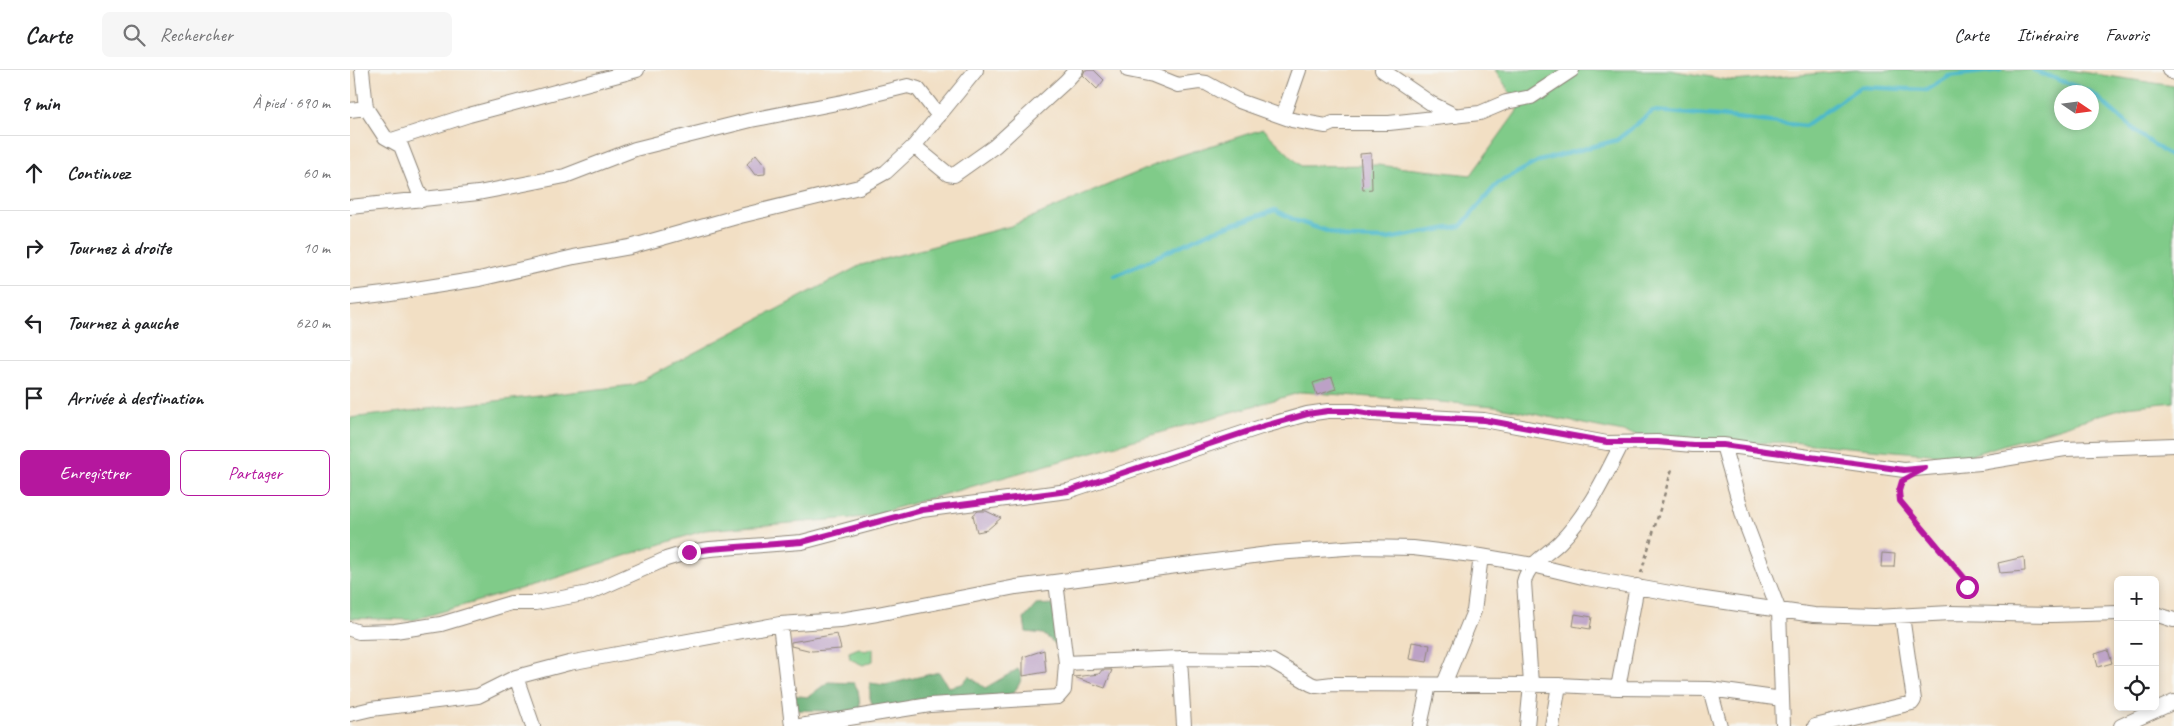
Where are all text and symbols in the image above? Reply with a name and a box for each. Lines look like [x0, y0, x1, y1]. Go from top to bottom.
search box [102, 12, 452, 57]
text: Carte [25, 20, 72, 50]
icon: search [120, 21, 148, 49]
text: Rechercher [160, 23, 233, 47]
text: Carte [1954, 24, 1989, 46]
text: Itinéraire [2017, 24, 2078, 46]
text: Favoris [2106, 24, 2149, 46]
north arrow [2054, 85, 2099, 130]
text: 9 min [20, 90, 60, 116]
text: À pied · 690 m [252, 93, 330, 113]
icon: ahead [20, 159, 48, 187]
text: Continuez [67, 161, 130, 185]
text: 60 m [303, 163, 330, 183]
icon: right [20, 234, 48, 262]
text: Tournez à droite [67, 236, 171, 260]
text: 10 m [303, 238, 330, 258]
icon: left [20, 309, 48, 337]
text: Tournez à gauche [67, 311, 178, 335]
text: 620 m [296, 313, 330, 333]
icon: arrive [20, 384, 48, 412]
text: Arrivée à destination [67, 386, 203, 410]
button: Enregistrer [20, 450, 170, 496]
button: Partager [180, 450, 330, 496]
route end [678, 541, 701, 564]
route start [1956, 576, 1979, 599]
map controls [2114, 576, 2159, 711]
button: + [2114, 576, 2159, 621]
button: − [2114, 621, 2159, 666]
button: locate [2114, 666, 2159, 711]

